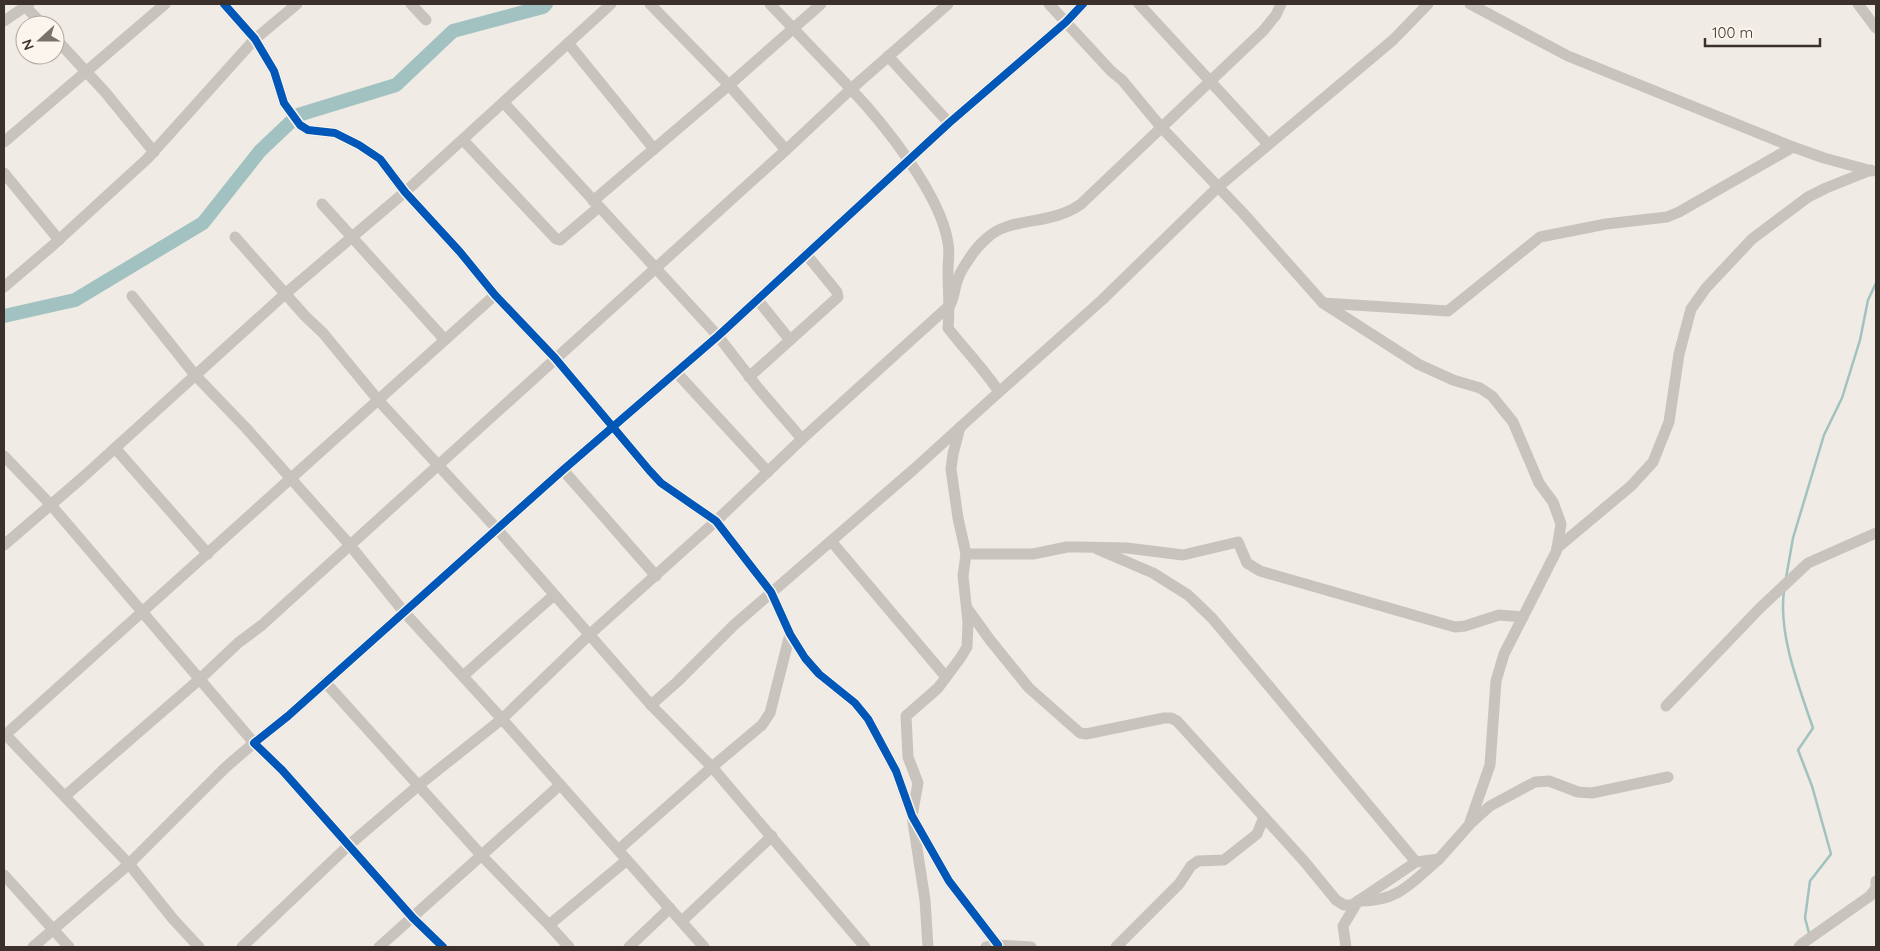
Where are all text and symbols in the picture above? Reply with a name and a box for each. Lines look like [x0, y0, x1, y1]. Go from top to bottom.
north arrow [15, 15, 65, 65]
scale bar [1705, 15, 1820, 47]
text: 100 m [1712, 23, 1753, 42]
text: N [18, 37, 38, 53]

